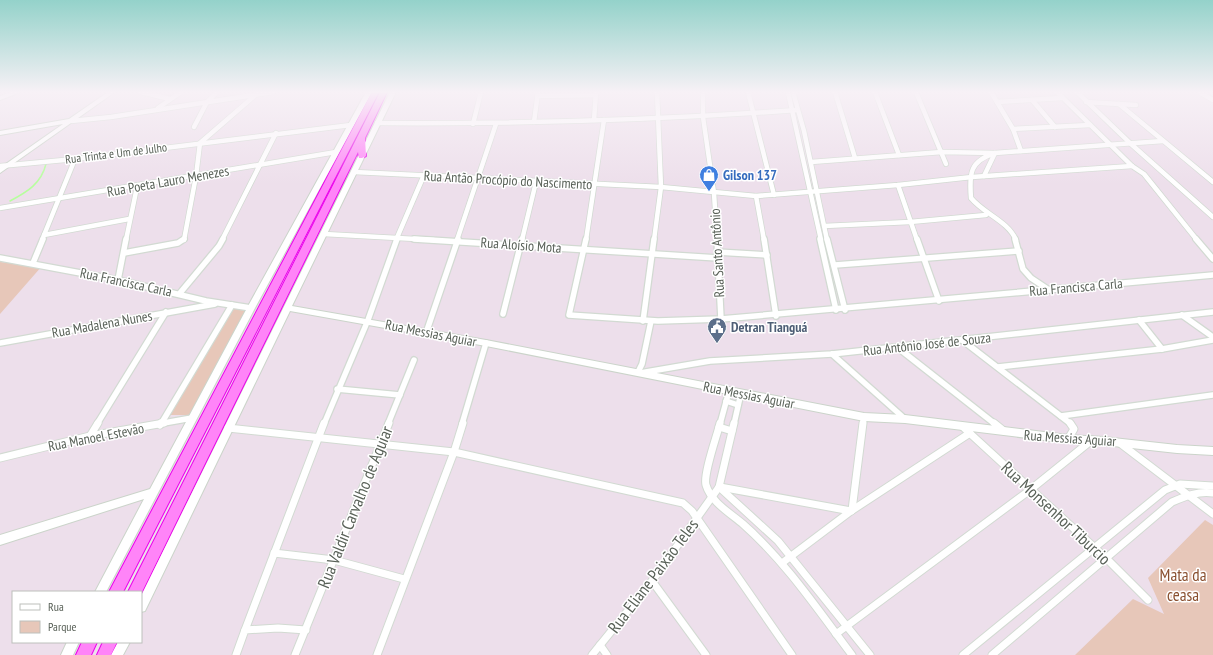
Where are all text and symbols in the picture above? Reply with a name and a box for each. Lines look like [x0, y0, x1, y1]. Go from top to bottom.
street label: Rua Trinta e Um de Julho [64, 139, 168, 167]
street label: Rua Poeta Lauro Menezes [106, 161, 231, 201]
shop icon: Gilson 137 [698, 164, 720, 192]
place label: Gilson 137 [723, 166, 777, 184]
street label: Rua Antão Procópio do Nascimento [423, 167, 593, 193]
street label: Rua Santo Antônio [706, 208, 728, 298]
street label: Rua Aloísio Mota [480, 233, 562, 257]
street label: Rua Francisca Carla [78, 263, 174, 301]
street label: Rua Francisca Carla [1029, 274, 1123, 300]
street label: Rua Madalena Nunes [50, 306, 154, 342]
street label: Rua Messias Aguiar [384, 315, 478, 351]
public building icon: Detran Tianguá [706, 316, 728, 344]
place label: Detran Tianguá [731, 318, 807, 336]
street label: Rua Antônio José de Souza [862, 328, 992, 360]
street label: Rua Messias Aguiar [702, 377, 796, 413]
street label: Rua Manoel Estevão [47, 419, 145, 455]
street label: Rua Valdir Carvalho de Aguiar [312, 422, 398, 591]
street label: Rua Messias Aguiar [1023, 426, 1117, 450]
street label: Rua Monsenhor Tiburcio [996, 456, 1116, 570]
street label: Rua Eliane Paixão Teles [603, 514, 703, 637]
park label: Mata da ceasa [1160, 564, 1206, 606]
legend [12, 591, 142, 643]
text: Rua [48, 599, 64, 614]
text: Parque [48, 619, 77, 634]

